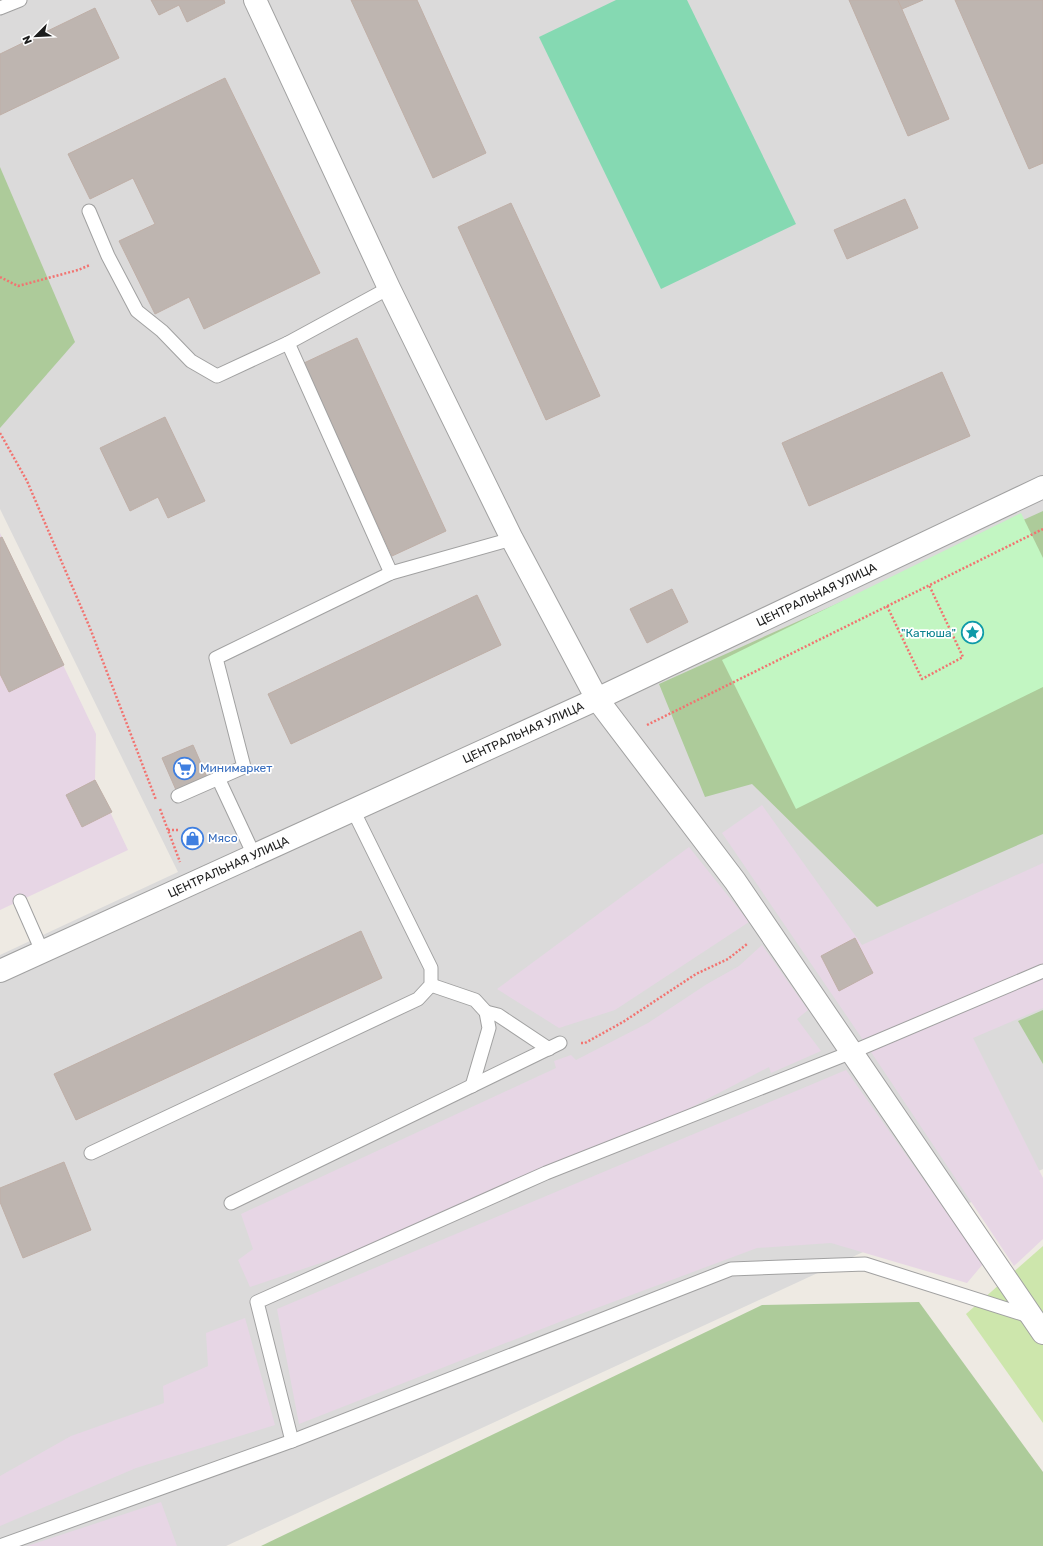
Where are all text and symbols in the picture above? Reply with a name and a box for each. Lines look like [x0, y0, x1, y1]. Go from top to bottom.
north arrow [16, 16, 56, 56]
text: N [20, 34, 35, 46]
street label: ЦЕНТРАЛЬНАЯ УЛИЦА [754, 560, 879, 629]
place icon: "Катюша" [959, 620, 985, 646]
place label: "Катюша" [901, 626, 956, 640]
street label: ЦЕНТРАЛЬНАЯ УЛИЦА [460, 699, 586, 766]
supermarket icon: Минимаркет [172, 755, 198, 781]
place label: Минимаркет [200, 761, 272, 775]
shop icon: Мясо [179, 825, 205, 851]
place label: Мясо [208, 831, 238, 845]
street label: ЦЕНТРАЛЬНАЯ УЛИЦА [166, 833, 291, 901]

